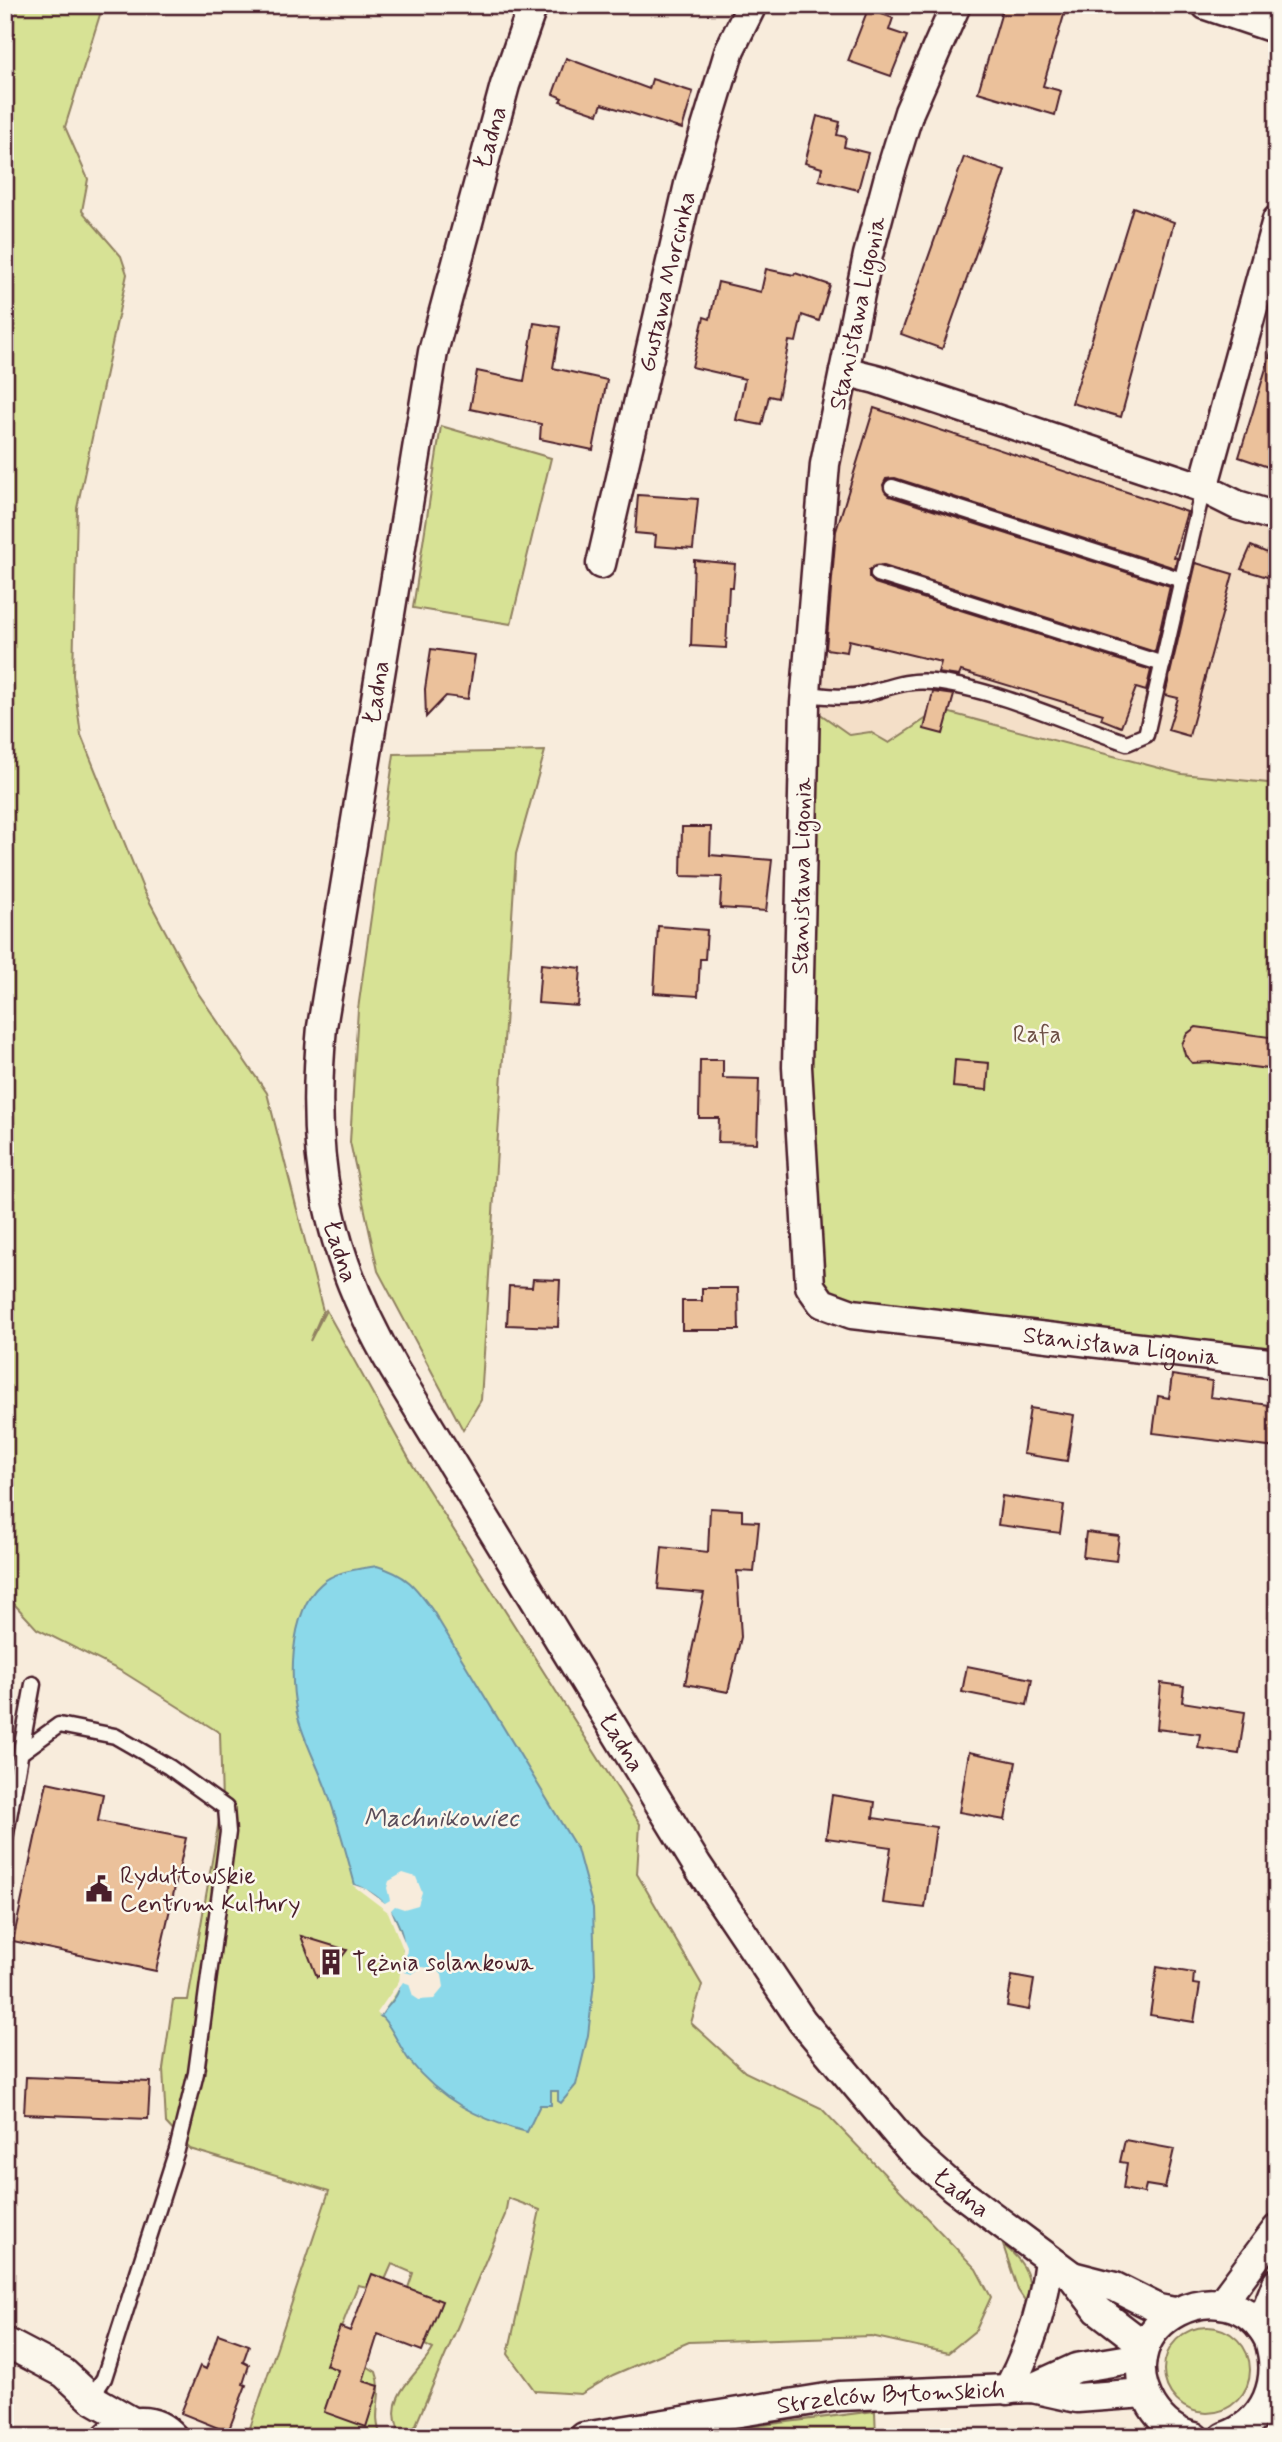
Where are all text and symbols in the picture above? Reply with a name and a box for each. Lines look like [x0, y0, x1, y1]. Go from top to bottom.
street label: Ładna [468, 103, 515, 172]
street label: Gustawa Morcinka [632, 188, 704, 375]
street label: Stanisława Ligonia [823, 213, 896, 413]
street label: Ładna [357, 658, 398, 726]
street label: Stanisława Ligonia [785, 777, 822, 975]
park label: Rafa [1013, 1020, 1061, 1051]
street label: Ładna [315, 1217, 364, 1287]
street label: Stanisława Ligonia [1021, 1320, 1221, 1374]
street label: Ładna [591, 1708, 651, 1778]
water label: Machnikowiec [363, 1802, 520, 1836]
place label: Rydułtowskie Centrum Kultury [120, 1861, 300, 1920]
public building icon: Rydułtowskie Centrum Kultury [84, 1874, 114, 1904]
building icon: Tężnia solankowa [316, 1947, 346, 1977]
place label: Tężnia solankowa [352, 1948, 534, 1979]
street label: Ładna [926, 2162, 995, 2226]
street label: Strzelców Bytomskich [775, 2375, 1006, 2423]

